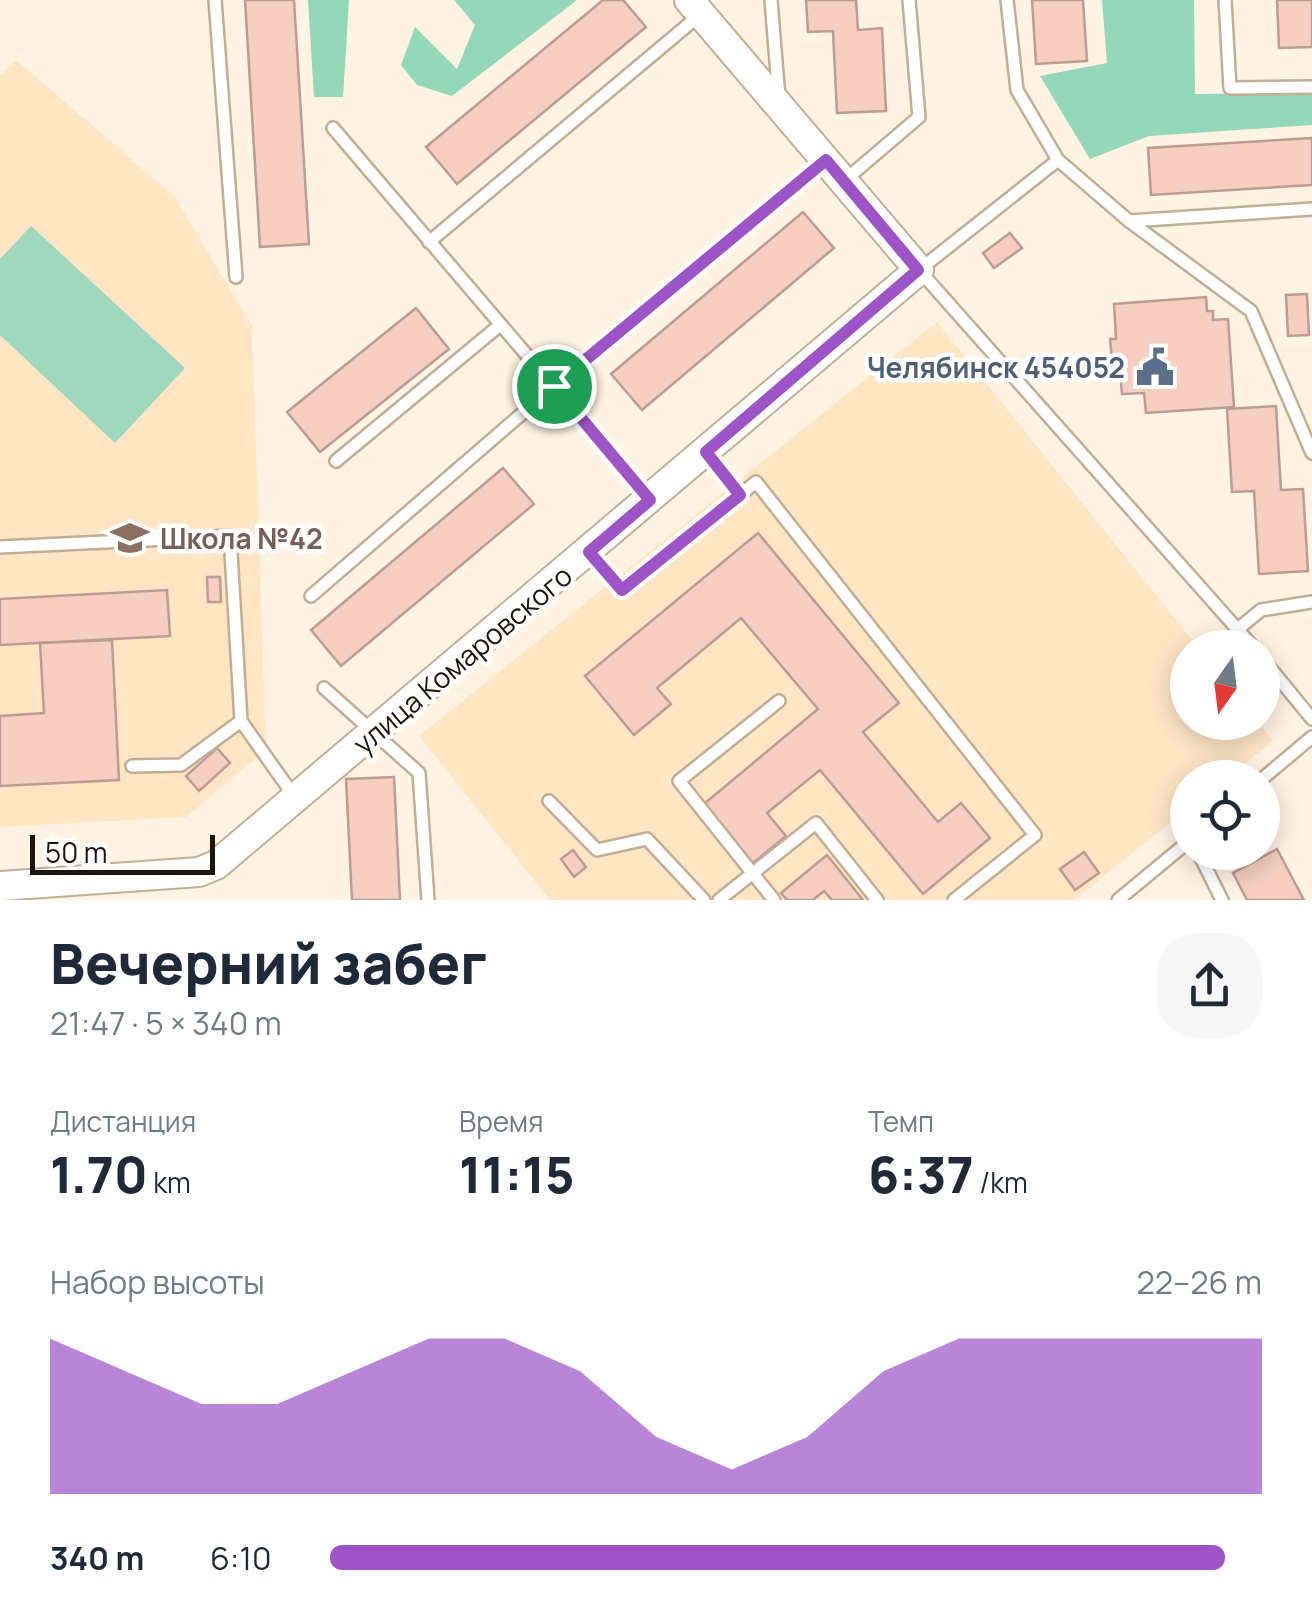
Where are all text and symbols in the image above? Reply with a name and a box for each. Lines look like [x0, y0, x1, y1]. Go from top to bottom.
pin [512, 344, 597, 429]
public building icon: Челябинск 454052 [1134, 346, 1176, 388]
place label: Челябинск 454052 [867, 348, 1125, 386]
icon: arrive [527, 359, 582, 414]
school or university icon: Школа №42 [109, 517, 151, 559]
place label: Школа №42 [160, 519, 323, 557]
street label: улица Комаровского [345, 556, 579, 762]
north arrow [1170, 630, 1280, 740]
map controls [1170, 630, 1280, 870]
button: locate [1170, 760, 1280, 870]
scale bar [30, 830, 215, 874]
text: 50 m [45, 833, 108, 871]
text: Вечерний забег [50, 925, 487, 1001]
button: share [1157, 933, 1262, 1038]
text: 21:47 · 5 × 340 m [50, 1001, 282, 1045]
text: Дистанция [50, 1102, 196, 1140]
text: Время [459, 1102, 544, 1140]
text: Темп [868, 1102, 934, 1140]
text: 1.70 [50, 1140, 148, 1208]
text: 11:15 [459, 1140, 574, 1208]
text: 6:37 [868, 1140, 974, 1208]
text: km [148, 1163, 191, 1201]
text: /km [974, 1163, 1028, 1201]
text: Набор высоты [50, 1260, 265, 1304]
text: 22–26 m [1137, 1260, 1262, 1304]
text: 340 m [50, 1536, 144, 1580]
text: 6:10 [210, 1536, 271, 1580]

